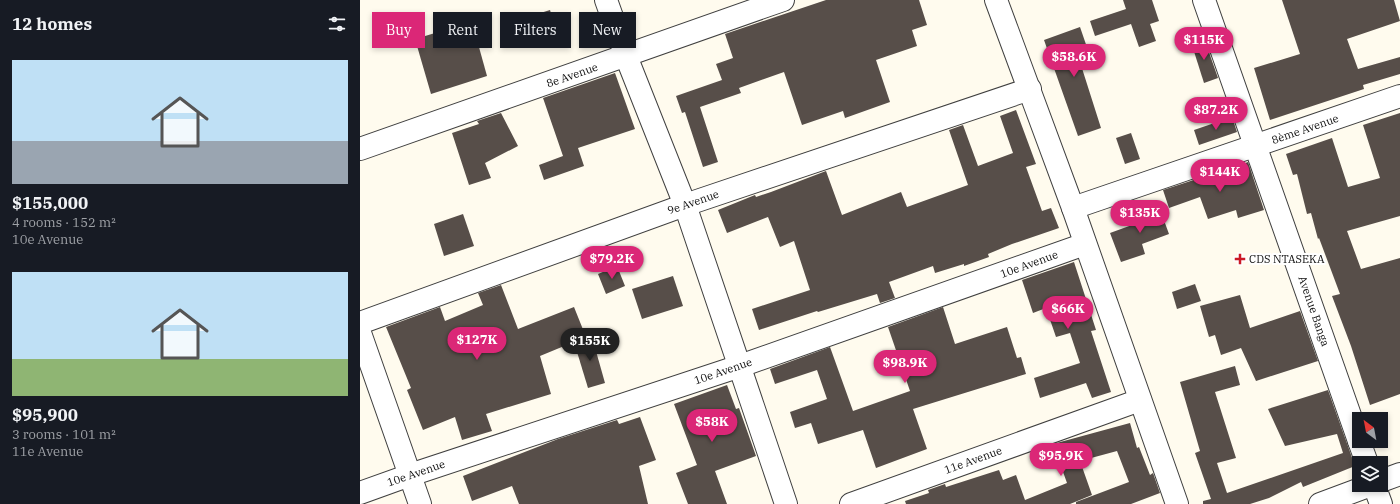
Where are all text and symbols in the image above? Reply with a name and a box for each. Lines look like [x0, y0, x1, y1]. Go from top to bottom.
chip: Buy [372, 12, 425, 48]
chip: Rent [433, 12, 492, 48]
chip: Filters [500, 12, 571, 48]
chip: New [579, 12, 636, 48]
text: 12 homes [12, 13, 92, 35]
icon: filters [326, 13, 348, 35]
pin: $115K [1176, 27, 1232, 61]
text: $115K [1183, 31, 1225, 48]
pin: $58.6K [1041, 44, 1107, 78]
text: $58.6K [1052, 48, 1096, 65]
street label: 8e Avenue [544, 60, 600, 90]
icon: home [144, 86, 216, 158]
pin: $87.2K [1183, 97, 1249, 131]
text: $87.2K [1194, 101, 1238, 118]
street label: 8ème Avenue [1270, 111, 1341, 147]
pin: $144K [1192, 159, 1248, 193]
text: $144K [1199, 163, 1241, 180]
street label: 9e Avenue [665, 187, 721, 217]
text: $155,000 [12, 192, 88, 214]
pin: $135K [1112, 200, 1168, 234]
text: $135K [1119, 204, 1161, 221]
text: 4 rooms · 152 m² [12, 214, 116, 231]
text: 10e Avenue [12, 231, 83, 248]
pin: $79.2K [579, 246, 645, 280]
street label: 10e Avenue [998, 247, 1060, 281]
text: $79.2K [590, 250, 634, 267]
place label: CDS NTASEKA [1249, 252, 1325, 266]
marker: CDS NTASEKA [1234, 253, 1246, 265]
street label: Avenue Banga [1295, 274, 1333, 348]
pin: $66K [1044, 296, 1092, 330]
icon: home [144, 298, 216, 370]
text: $66K [1051, 300, 1085, 317]
pin: $127K [449, 327, 505, 361]
pin: $155K [562, 328, 618, 362]
text: $127K [456, 331, 498, 348]
text: $155K [569, 332, 611, 349]
pin: $98.9K [872, 350, 938, 384]
text: $98.9K [883, 354, 927, 371]
street label: 10e Avenue [692, 355, 754, 387]
text: $95,900 [12, 404, 78, 426]
pin: $58K [688, 409, 736, 443]
north arrow [1352, 412, 1388, 448]
map controls [1352, 412, 1388, 492]
text: $58K [695, 413, 729, 430]
text: 3 rooms · 101 m² [12, 426, 116, 443]
text: 11e Avenue [12, 443, 83, 460]
street label: 11e Avenue [942, 443, 1004, 477]
pin: $95.9K [1028, 443, 1094, 477]
text: $95.9K [1039, 447, 1083, 464]
button: layers [1352, 456, 1388, 492]
street label: 10e Avenue [385, 457, 447, 489]

